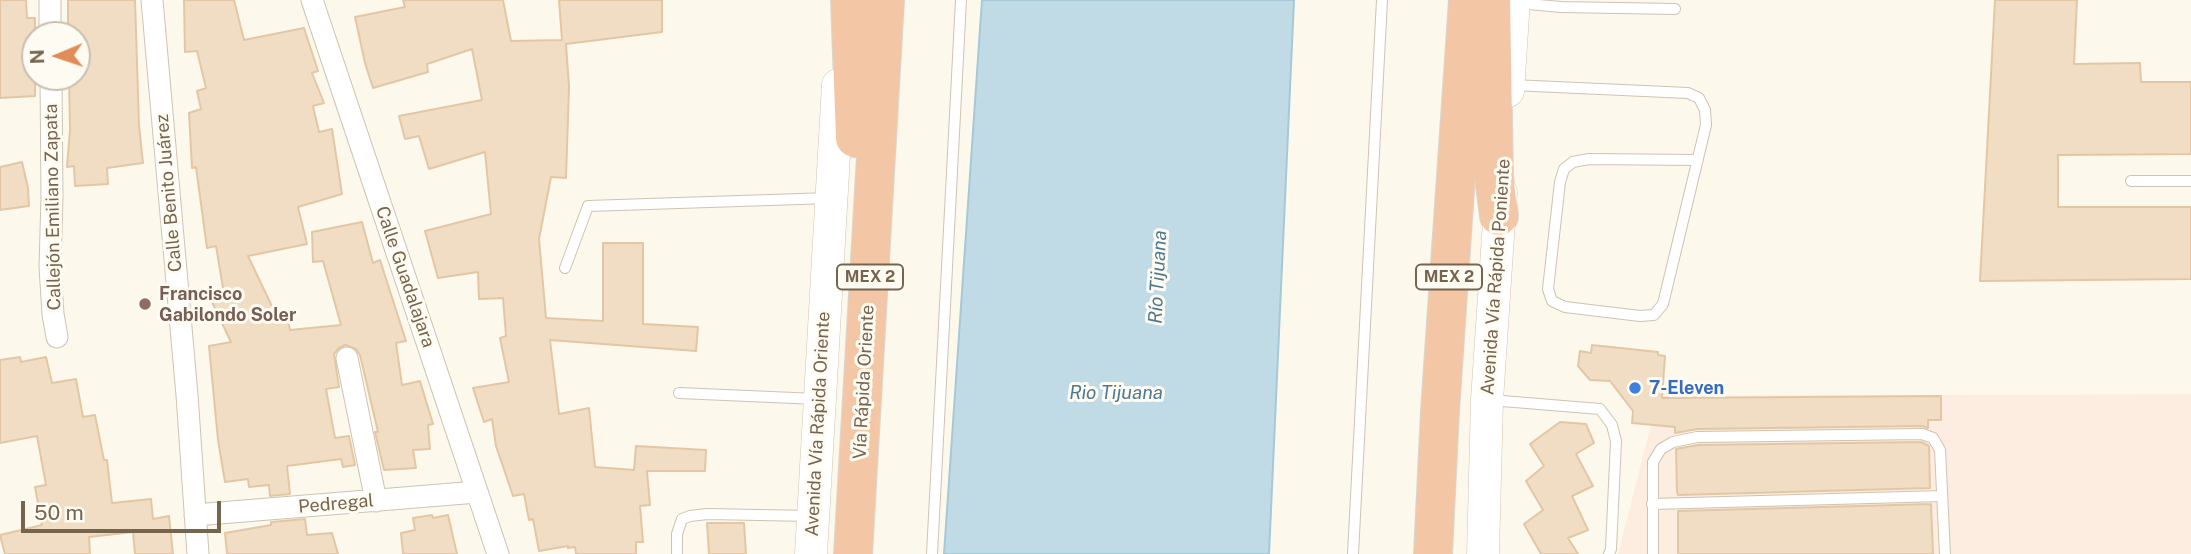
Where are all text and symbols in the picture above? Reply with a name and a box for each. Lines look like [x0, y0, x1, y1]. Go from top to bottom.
north arrow [21, 21, 91, 91]
text: N [26, 49, 48, 64]
street label: Callejón Emiliano Zapata [40, 104, 66, 310]
street label: Calle Benito Juárez [151, 113, 187, 273]
street label: Avenida Vía Rápida Poniente [1477, 158, 1515, 396]
street label: Calle Guadalajara [371, 204, 439, 350]
water label: Río Tijuana [1144, 230, 1172, 324]
road number: MEX 2 [837, 264, 903, 290]
road number: MEX 2 [1416, 264, 1482, 290]
place label: Francisco Gabilondo Soler [159, 283, 296, 326]
marker: Francisco Gabilondo Soler [137, 296, 153, 312]
street label: Vía Rápida Oriente [849, 304, 879, 460]
street label: Avenida Vía Rápida Oriente [801, 311, 835, 537]
place label: 7-Eleven [1649, 377, 1724, 399]
marker: 7-Eleven [1627, 380, 1643, 396]
water label: Rio Tijuana [1069, 382, 1163, 404]
scale bar [24, 488, 224, 532]
street label: Pedregal [297, 490, 375, 518]
text: 50 m [34, 500, 84, 525]

